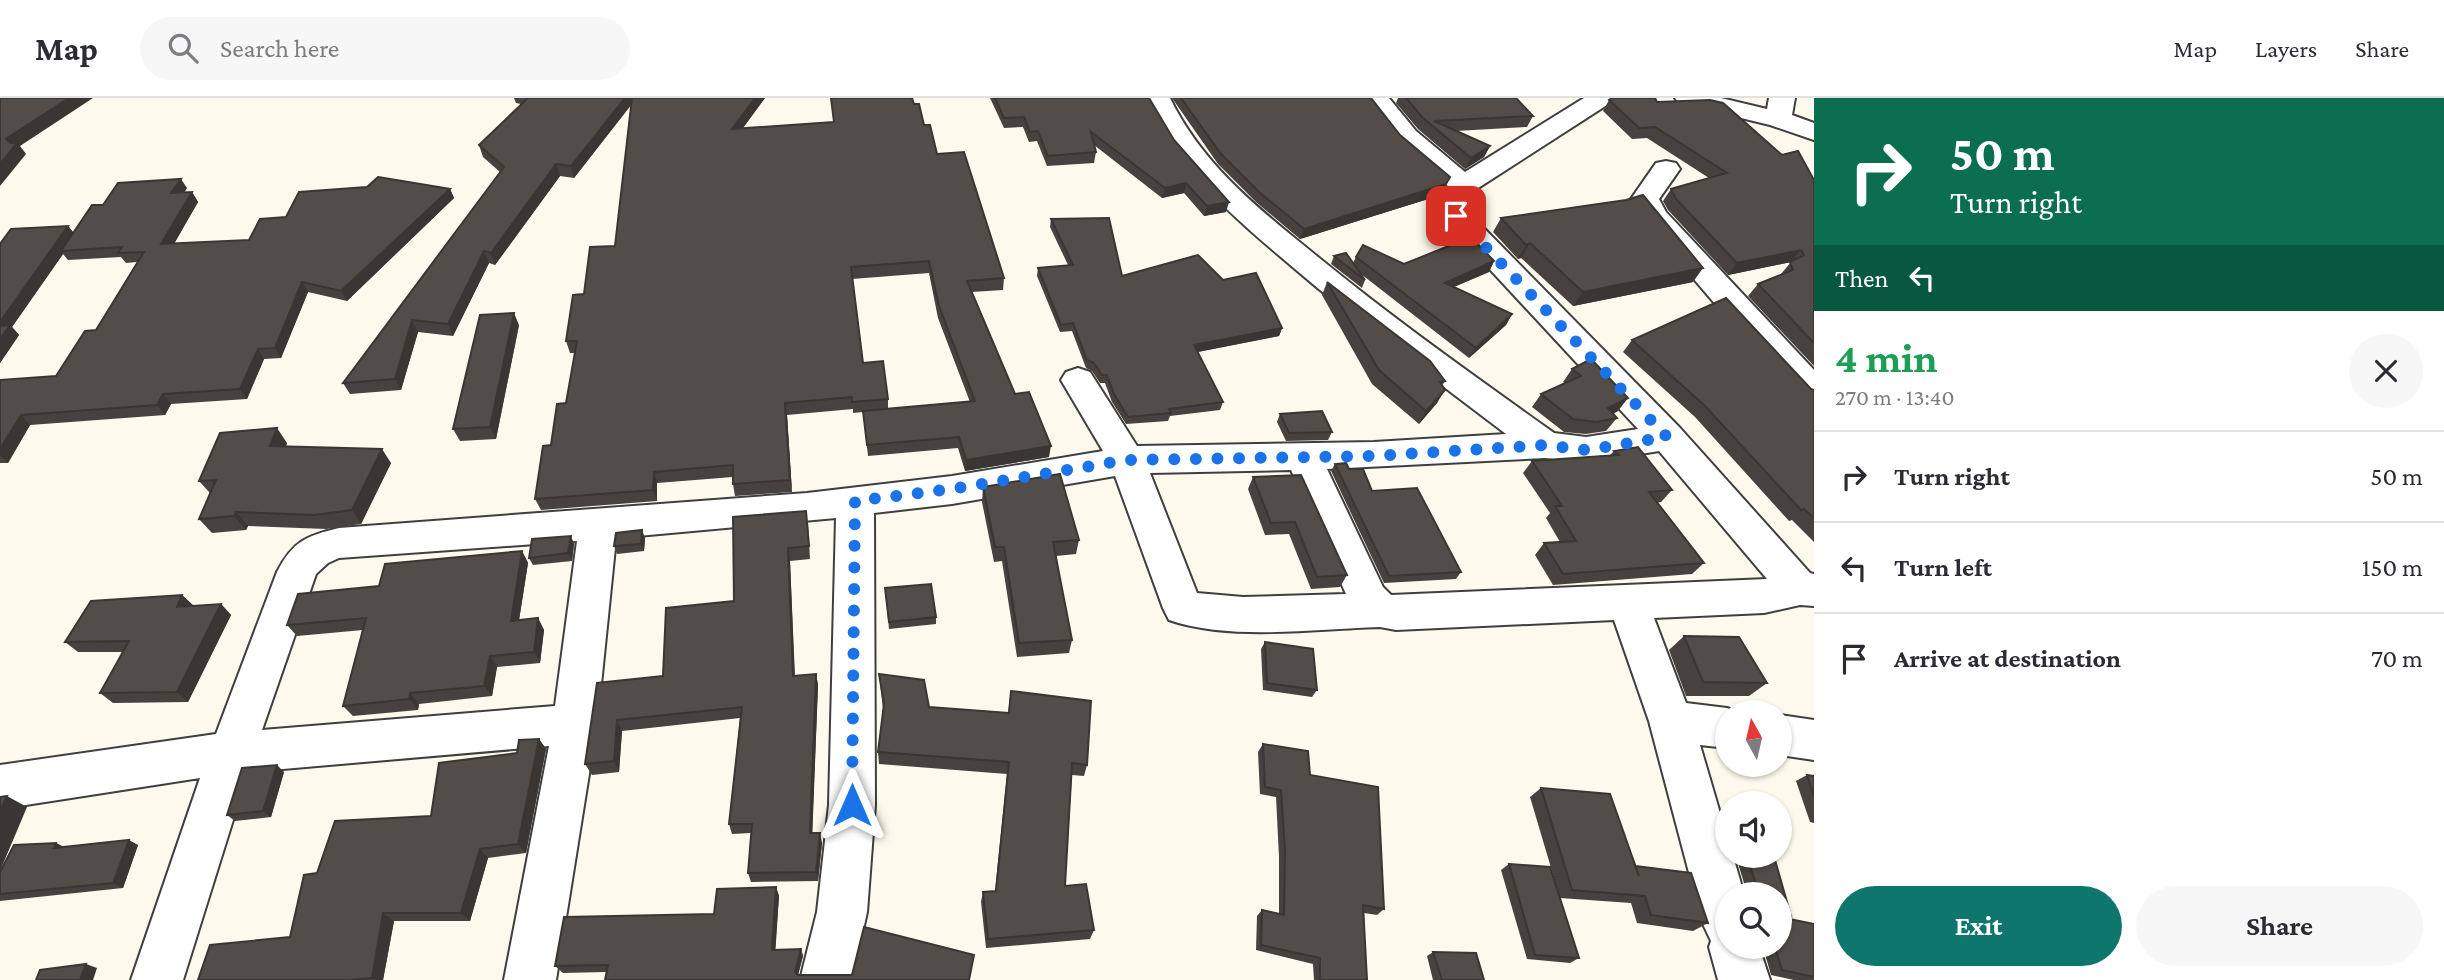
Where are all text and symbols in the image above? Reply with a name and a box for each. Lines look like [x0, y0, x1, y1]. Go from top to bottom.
search box [140, 17, 630, 80]
icon: search [164, 29, 202, 67]
text: Map [35, 30, 98, 67]
text: Search here [220, 34, 339, 63]
text: Map [2173, 35, 2217, 62]
text: Layers [2255, 35, 2317, 62]
text: Share [2355, 35, 2409, 62]
icon: right [1835, 126, 1926, 217]
text: 50 m [1950, 126, 2055, 181]
text: Turn right [1950, 184, 2082, 220]
pin [1426, 186, 1486, 246]
icon: arrive [1437, 197, 1475, 235]
icon: left [1903, 259, 1941, 297]
text: Then [1835, 264, 1889, 293]
text: 4 min [1835, 334, 1938, 381]
button: close [2349, 334, 2423, 408]
text: 270 m · 13:40 [1835, 384, 1954, 410]
icon: right [1835, 458, 1873, 496]
text: Turn right [1894, 462, 2010, 491]
text: 50 m [2370, 462, 2423, 491]
icon: left [1835, 549, 1873, 587]
text: Turn left [1894, 553, 1992, 582]
text: 150 m [2362, 553, 2423, 582]
icon: arrive [1835, 640, 1873, 678]
text: Arrive at destination [1894, 644, 2121, 673]
text: 70 m [2371, 644, 2423, 673]
north arrow [1715, 700, 1792, 777]
map controls [1715, 700, 1792, 959]
position arrow [815, 768, 889, 842]
button: sound [1715, 791, 1792, 868]
button: search [1715, 882, 1792, 959]
button: Exit [1835, 886, 2122, 966]
button: Share [2136, 886, 2423, 966]

